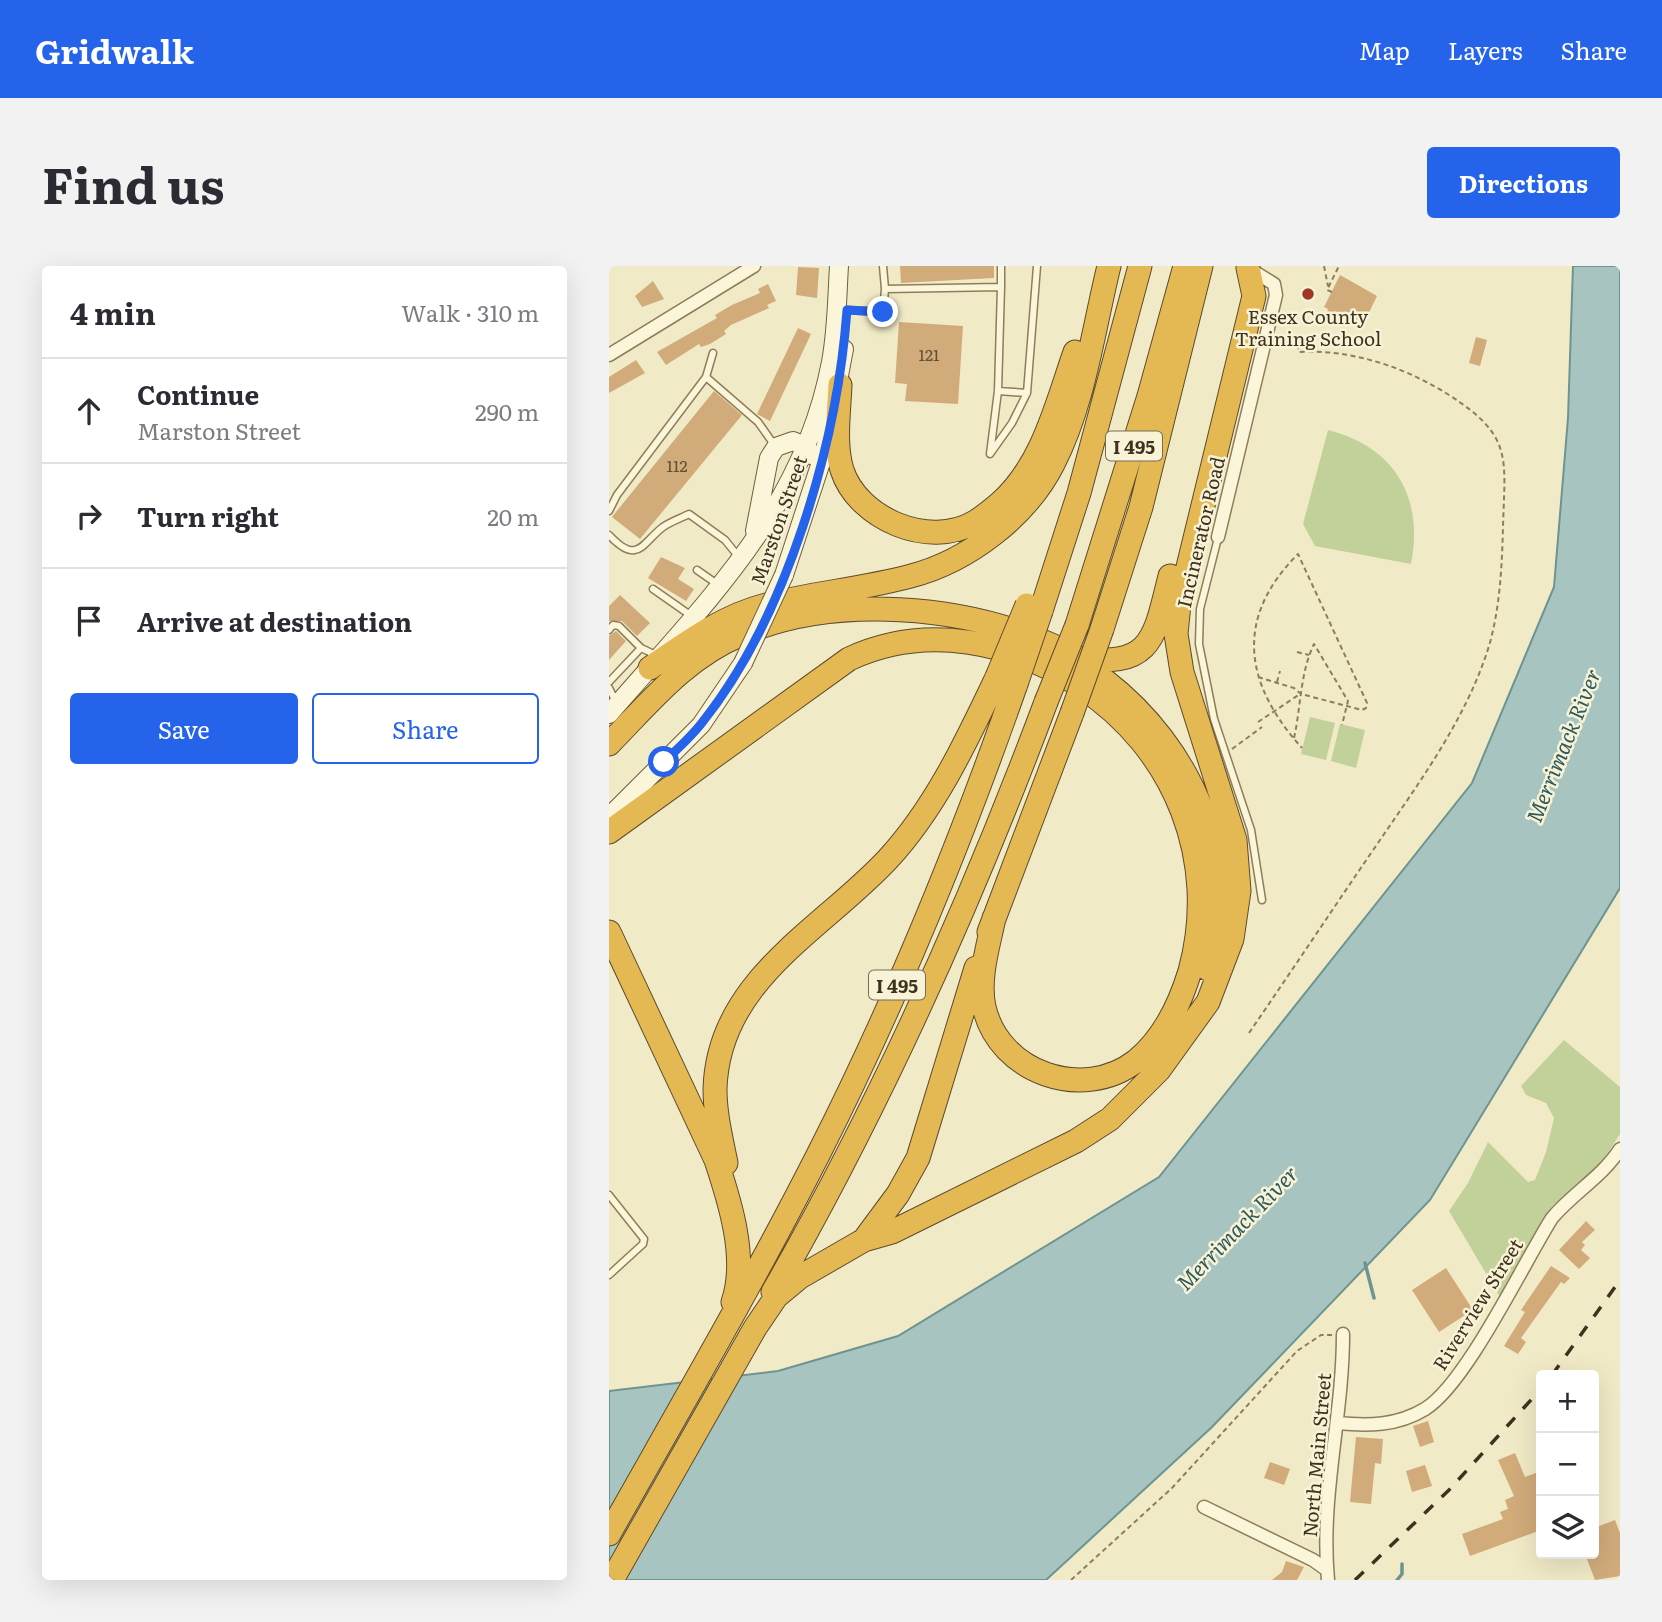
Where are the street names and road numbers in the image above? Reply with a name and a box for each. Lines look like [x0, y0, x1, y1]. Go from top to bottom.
road number: I 495 [1106, 432, 1162, 461]
street label: Marston Street [743, 451, 813, 589]
street label: Incinerator Road [1169, 453, 1231, 610]
road number: I 495 [869, 970, 925, 1000]
street label: Riverview Street [1425, 1232, 1529, 1375]
street label: North Main Street [1295, 1371, 1337, 1538]

